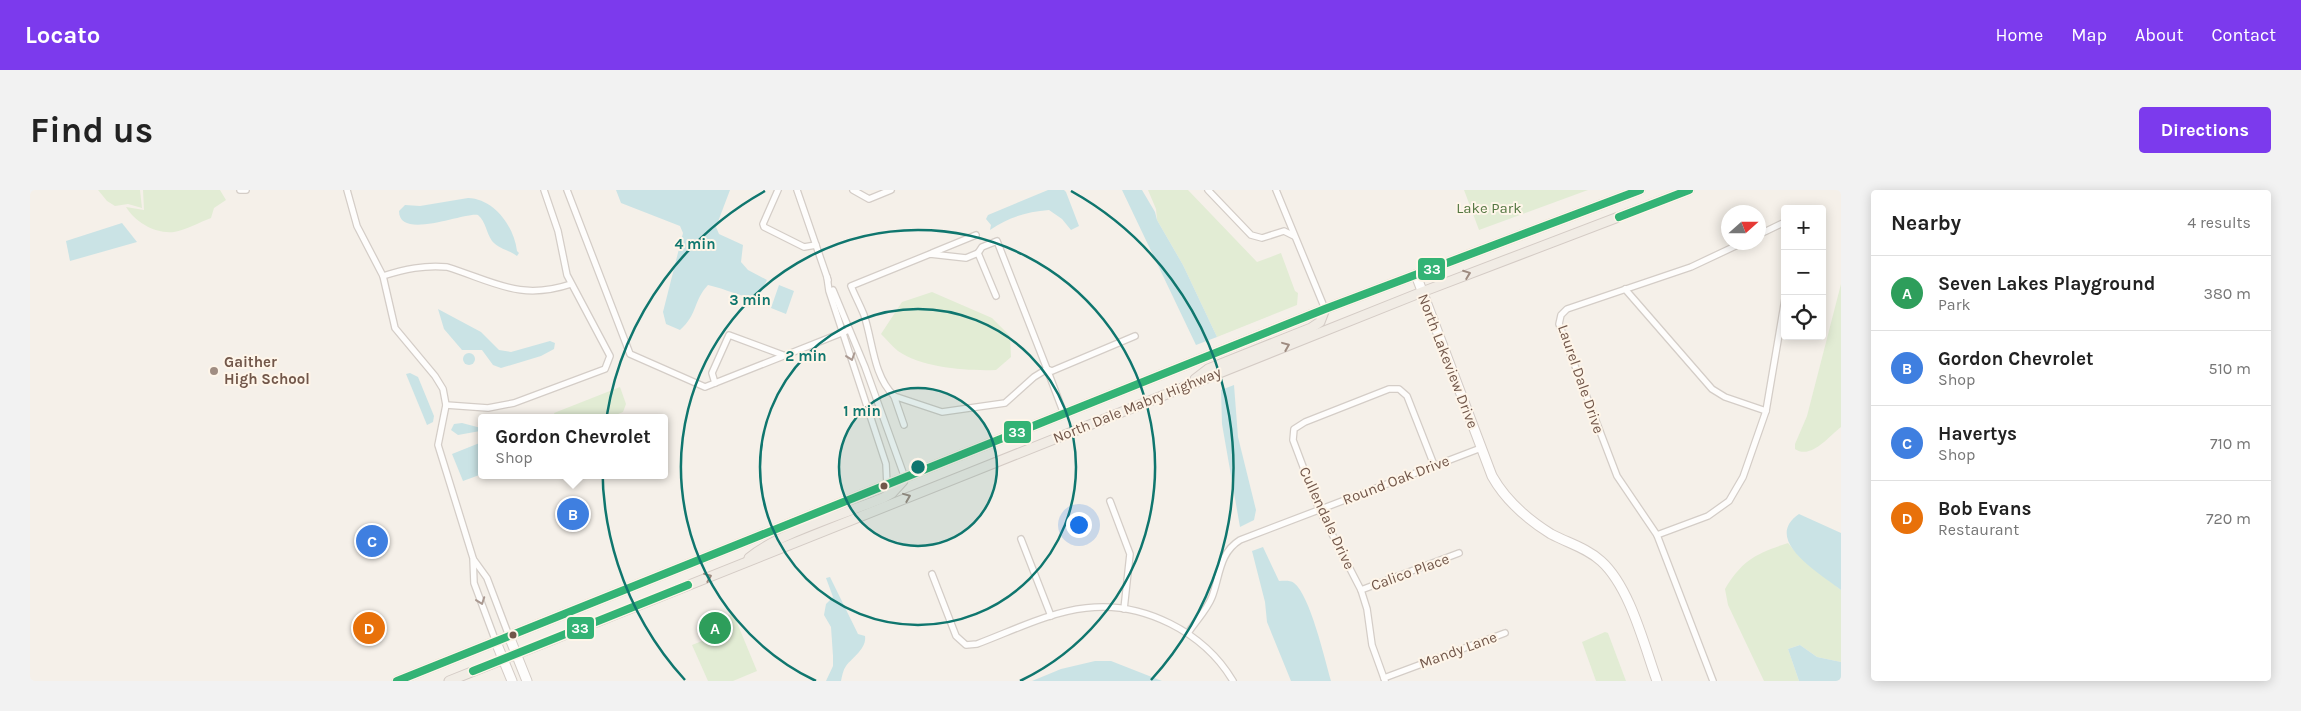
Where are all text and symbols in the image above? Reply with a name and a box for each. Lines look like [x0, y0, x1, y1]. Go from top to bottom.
text: Locato [25, 21, 100, 49]
text: Home [1995, 24, 2043, 46]
text: Map [2071, 24, 2107, 46]
text: About [2135, 24, 2184, 46]
text: Contact [2212, 24, 2276, 46]
button: Directions [2139, 107, 2271, 153]
text: Find us [30, 110, 153, 151]
park label: Lake Park [1456, 199, 1522, 217]
north arrow [1721, 205, 1766, 250]
map controls [1781, 205, 1826, 340]
button: + [1781, 205, 1826, 250]
text: Nearby [1891, 211, 1961, 235]
text: 4 results [2187, 213, 2251, 232]
text: 4 min [674, 235, 716, 253]
button: − [1781, 250, 1826, 295]
line badge: 33 [1417, 257, 1446, 281]
text: 33 [1423, 261, 1441, 278]
one-way arrow [1462, 270, 1471, 280]
text: Seven Lakes Playground [1938, 273, 2156, 295]
text: A [1902, 284, 1912, 303]
text: 380 m [2203, 284, 2251, 303]
text: 3 min [729, 291, 771, 309]
street label: North Lakeview Drive [1414, 291, 1482, 431]
button: locate [1781, 295, 1826, 340]
text: Park [1938, 295, 1970, 314]
street label: Laurel Dale Drive [1554, 322, 1608, 436]
one-way arrow [1281, 342, 1290, 352]
text: 2 min [785, 347, 827, 365]
text: Gordon Chevrolet [1938, 348, 2094, 370]
one-way arrow [845, 352, 855, 361]
place label: Gaither High School [224, 353, 310, 388]
text: B [1902, 359, 1912, 378]
text: 510 m [2208, 359, 2251, 378]
street label: North Dale Mabry Highway [1050, 363, 1224, 447]
marker: Gaither High School [208, 365, 220, 377]
text: Shop [1938, 370, 1975, 389]
text: 1 min [843, 402, 881, 420]
popup [478, 414, 668, 479]
line badge: 33 [1003, 420, 1032, 444]
text: Havertys [1938, 423, 2017, 445]
text: 33 [1008, 424, 1026, 441]
text: Gordon Chevrolet [495, 426, 651, 448]
text: C [1902, 434, 1912, 453]
text: 710 m [2210, 434, 2251, 453]
text: Shop [1938, 445, 1975, 464]
text: Shop [495, 448, 533, 467]
street label: Round Oak Drive [1340, 451, 1452, 509]
centre of rings [909, 458, 927, 476]
street label: Cullendale Drive [1295, 464, 1359, 572]
unlabelled marker [879, 481, 889, 491]
one-way arrow [902, 492, 911, 503]
pin: B [557, 495, 589, 533]
text: Bob Evans [1938, 498, 2032, 520]
text: D [1902, 509, 1912, 528]
text: 720 m [2206, 509, 2251, 528]
your location [1066, 512, 1092, 538]
text: Restaurant [1938, 520, 2019, 539]
pin: C [356, 522, 388, 560]
street label: Calico Place [1368, 550, 1452, 594]
one-way arrow [703, 573, 712, 584]
one-way arrow [475, 596, 485, 604]
pin: D [353, 609, 385, 647]
pin: A [699, 609, 731, 647]
line badge: 33 [566, 616, 595, 640]
text: 33 [571, 620, 589, 637]
street label: Mandy Lane [1417, 628, 1499, 672]
unlabelled marker [508, 630, 518, 640]

